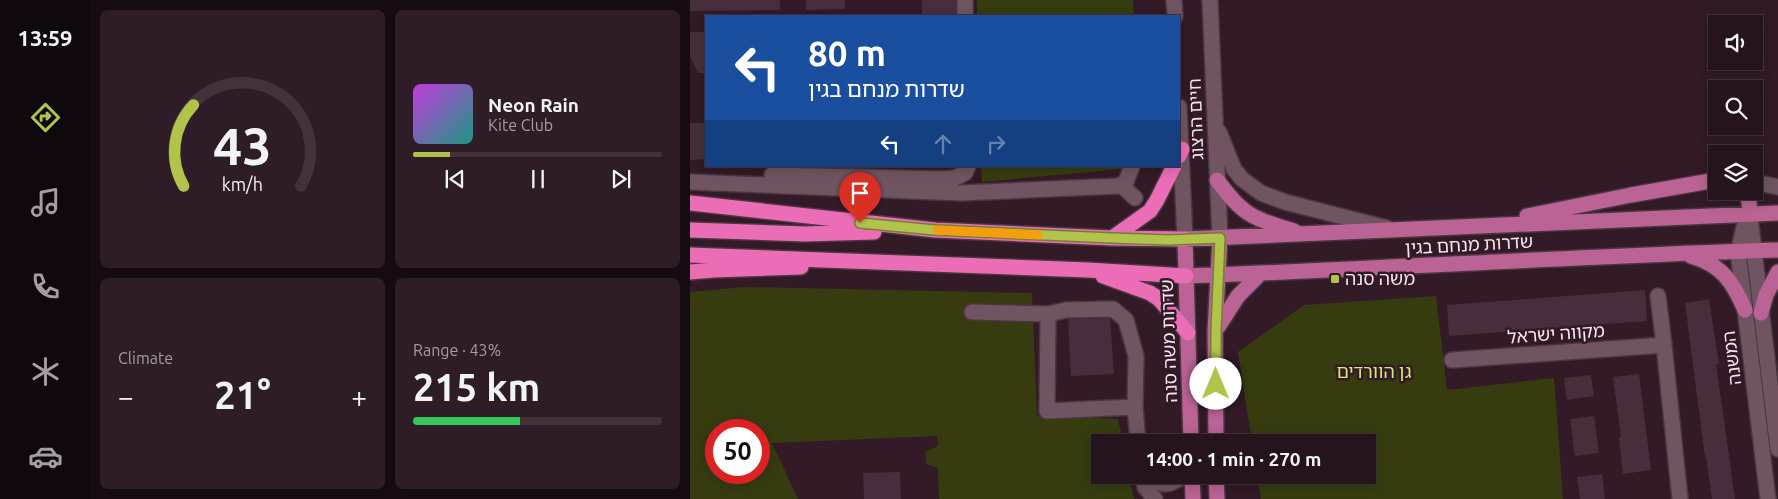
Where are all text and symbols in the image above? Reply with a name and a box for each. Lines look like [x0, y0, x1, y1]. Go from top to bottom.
map controls [1708, 15, 1763, 200]
button: sound [1708, 15, 1763, 70]
text: 13:59 [17, 25, 73, 50]
text: 80 m [808, 33, 886, 73]
icon: left [725, 35, 790, 100]
text: שדרות מנחם בגין [808, 76, 965, 101]
street label: חיים הרצוג [1184, 78, 1206, 160]
button: search [1708, 80, 1763, 135]
text: Neon Rain [488, 94, 579, 116]
icon: directions [28, 100, 63, 135]
text: Kite Club [488, 116, 553, 134]
text: 43 [213, 117, 272, 175]
icon: left [876, 130, 904, 158]
icon: ahead [929, 130, 957, 158]
icon: right [982, 130, 1010, 158]
button: layers [1708, 145, 1763, 200]
icon: previous [441, 165, 469, 193]
icon: pause [524, 165, 552, 193]
icon: next [607, 165, 635, 193]
pin [839, 172, 881, 223]
text: km/h [222, 174, 263, 194]
icon: arrive [846, 179, 874, 207]
icon: music [28, 185, 63, 220]
street label: שדרות מנחם בגין [1404, 231, 1534, 257]
place label: משה סנה [1345, 268, 1415, 288]
icon: phone [28, 269, 63, 304]
marker: משה סנה [1329, 273, 1341, 285]
street label: שדרות משה סנה [1156, 279, 1180, 403]
street label: מקווה ישראל [1506, 320, 1606, 346]
street label: המשנה [1718, 330, 1744, 386]
text: Range · 43% [413, 341, 501, 359]
text: Climate [118, 349, 173, 367]
icon: climate [28, 354, 63, 389]
position arrow [1189, 357, 1241, 409]
park label: גן הוורדים [1337, 361, 1412, 381]
text: 215 km [413, 366, 540, 408]
text: 21° [214, 374, 271, 416]
text: − [118, 381, 134, 412]
text: + [351, 381, 367, 412]
speed limit sign: 50 [705, 419, 770, 484]
icon: car [28, 439, 63, 474]
text: 14:00 · 1 min · 270 m [1146, 448, 1321, 470]

